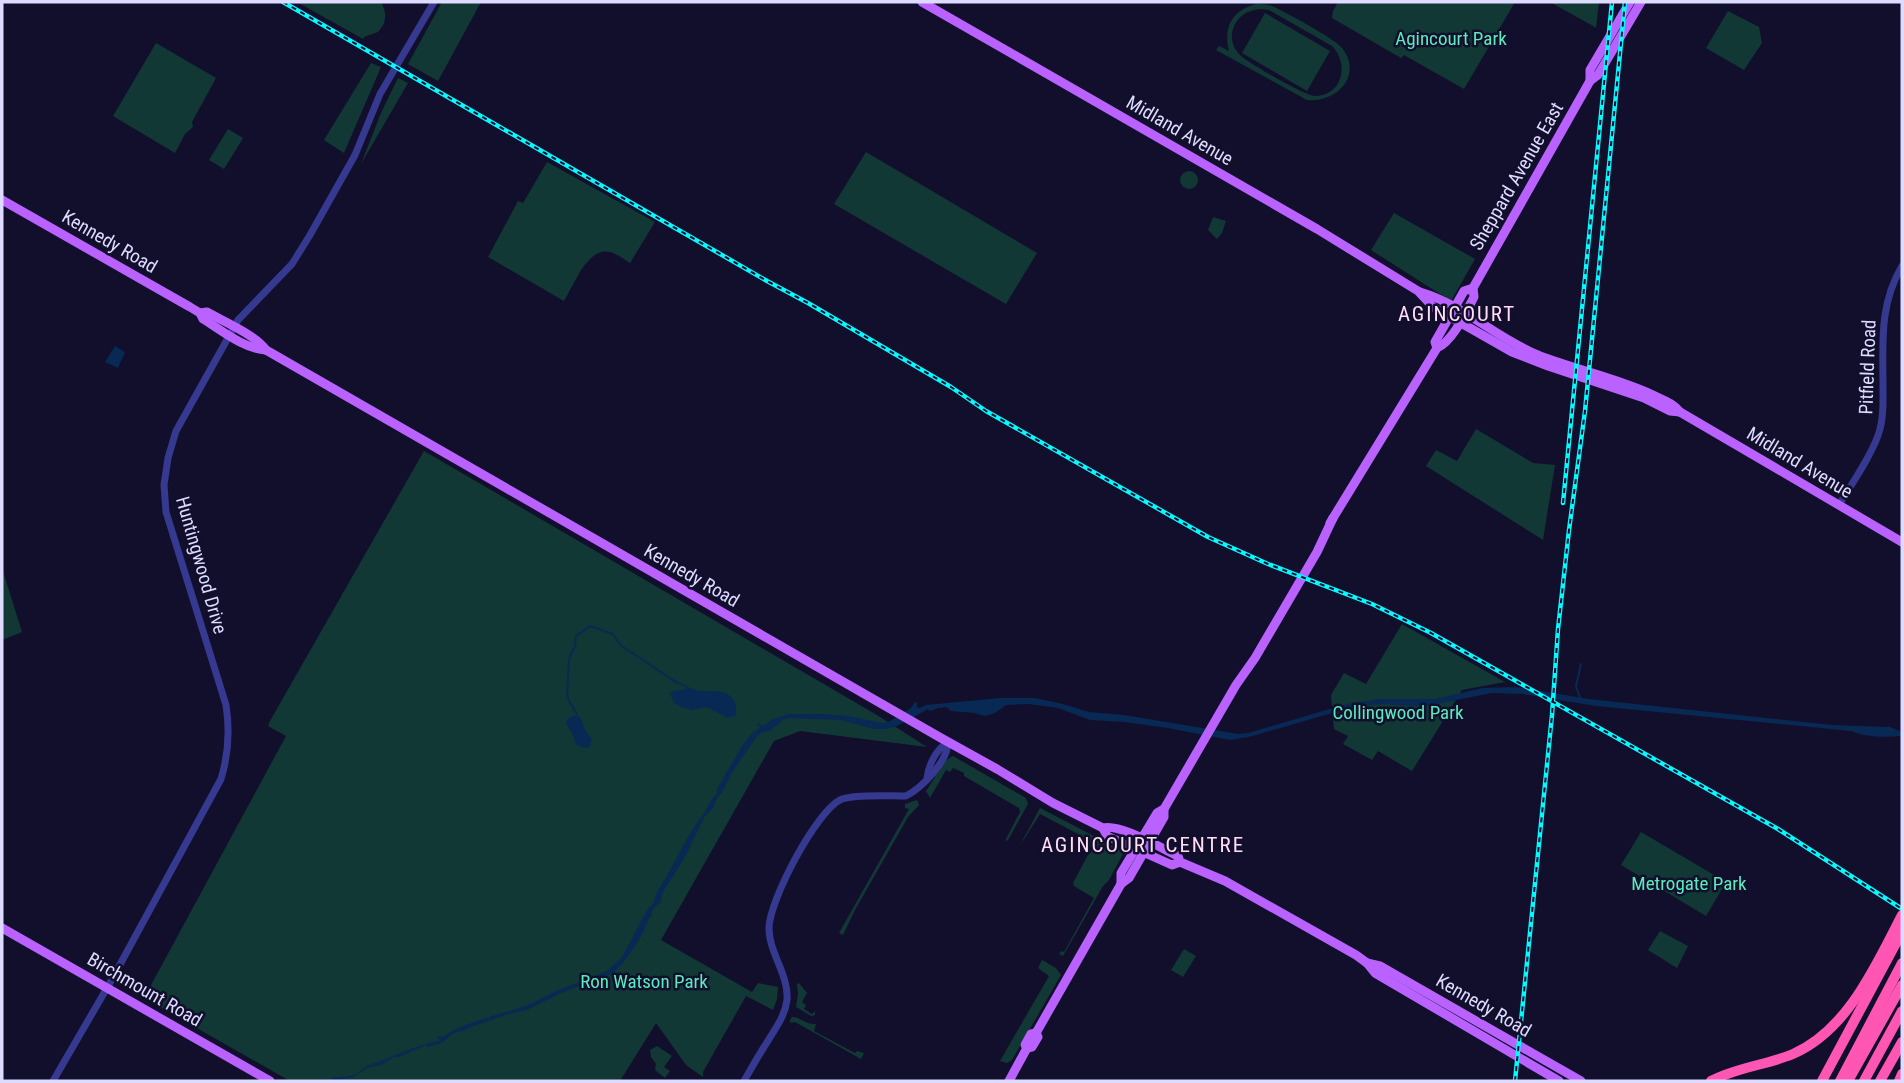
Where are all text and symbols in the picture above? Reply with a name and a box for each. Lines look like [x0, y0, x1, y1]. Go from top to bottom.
park label: Agincourt Park [1395, 27, 1507, 50]
street label: Midland Avenue [1122, 91, 1237, 170]
street label: Sheppard Avenue East [1465, 98, 1568, 254]
street label: Kennedy Road [58, 205, 161, 278]
district label: AGINCOURT [1398, 302, 1516, 326]
street label: Pitfield Road [1854, 319, 1881, 415]
street label: Midland Avenue [1743, 422, 1857, 503]
street label: Huntingwood Drive [171, 494, 232, 637]
street label: Kennedy Road [640, 539, 743, 612]
park label: Collingwood Park [1332, 701, 1464, 724]
district label: AGINCOURT CENTRE [1041, 833, 1245, 857]
park label: Metrogate Park [1631, 872, 1747, 895]
street label: Birchmount Road [83, 947, 206, 1032]
street label: Kennedy Road [1432, 969, 1535, 1042]
park label: Ron Watson Park [580, 970, 708, 993]

